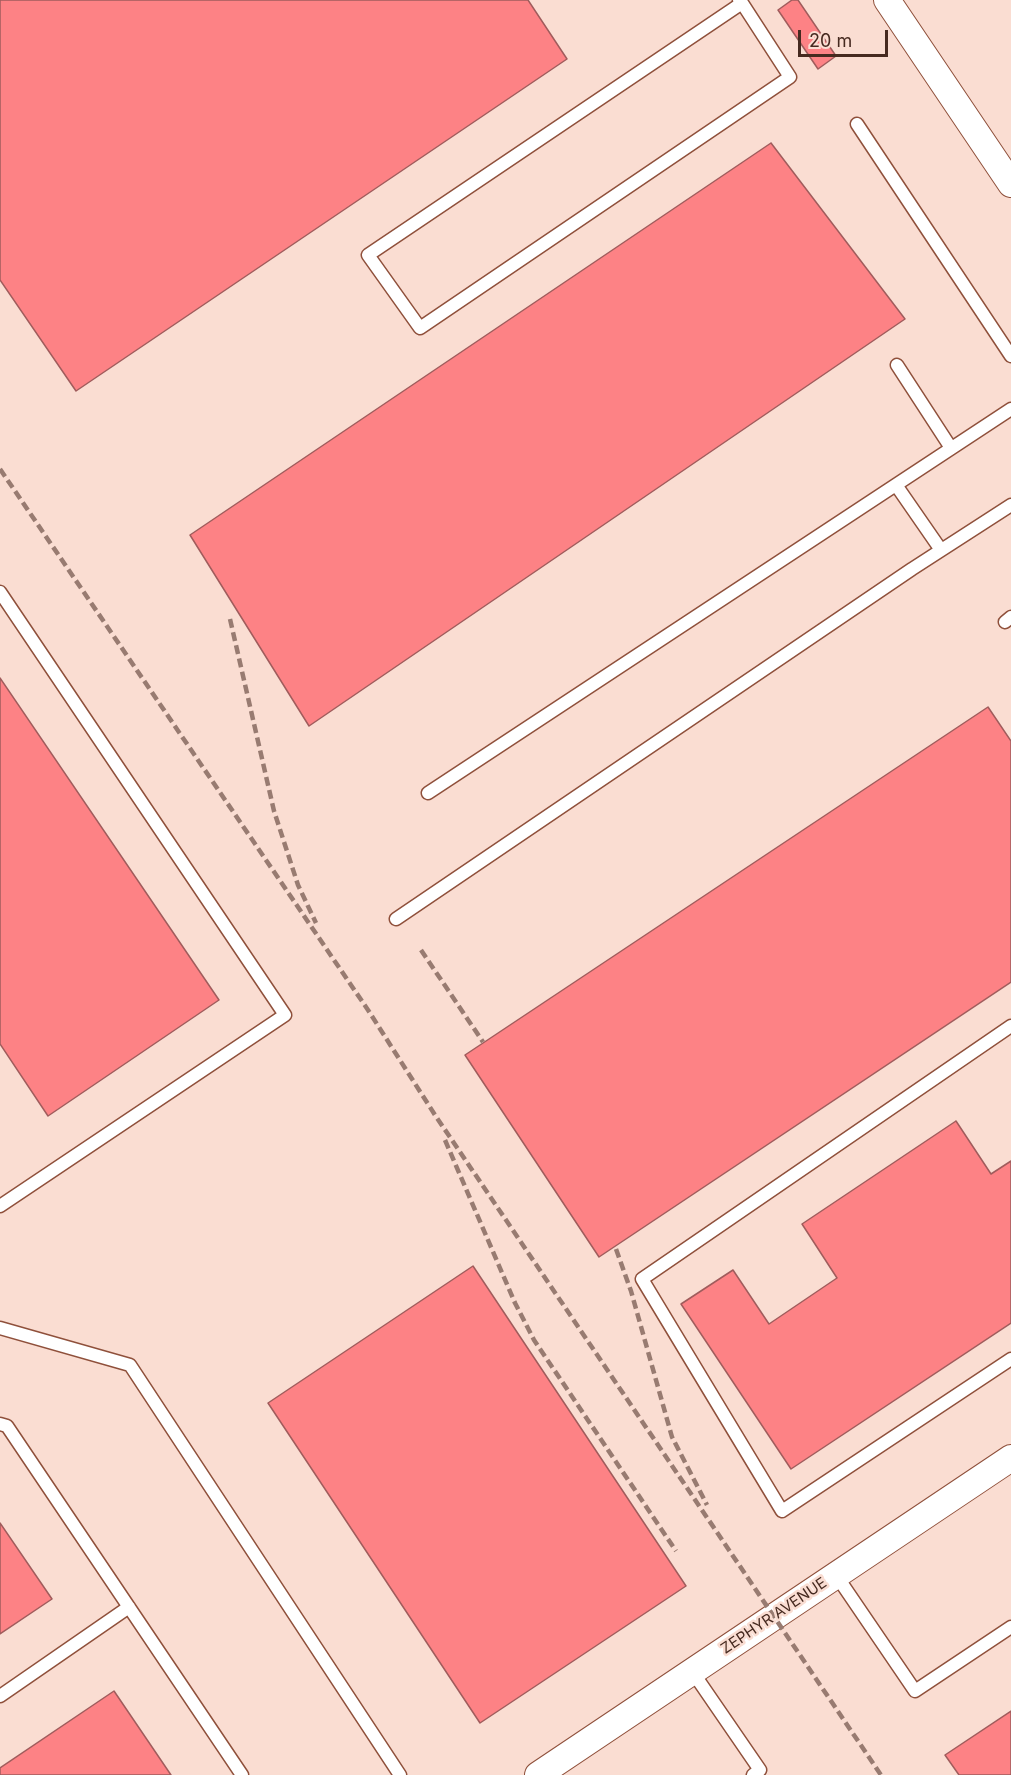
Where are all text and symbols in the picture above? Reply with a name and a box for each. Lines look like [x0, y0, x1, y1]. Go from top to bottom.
scale bar [801, 18, 891, 56]
text: 20 m [809, 30, 852, 51]
street label: ZEPHYR AVENUE [718, 1574, 830, 1658]

